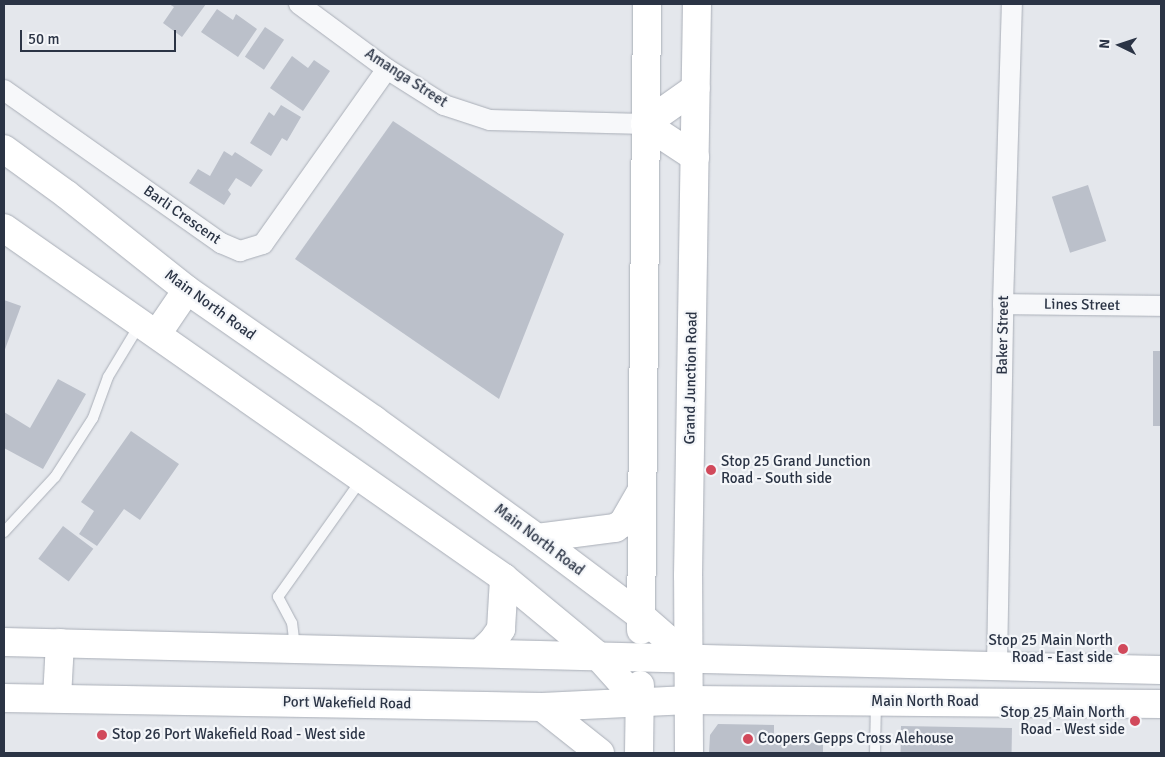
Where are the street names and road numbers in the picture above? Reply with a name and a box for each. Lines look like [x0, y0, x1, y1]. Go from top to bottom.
street label: Amanga Street [361, 45, 451, 111]
street label: Barli Crescent [140, 182, 224, 248]
street label: Main North Road [161, 266, 259, 344]
street label: Baker Street [993, 295, 1013, 375]
street label: Lines Street [1044, 295, 1120, 315]
street label: Grand Junction Road [681, 311, 701, 445]
street label: Main North Road [490, 500, 588, 580]
street label: Port Wakefield Road [282, 693, 412, 713]
street label: Main North Road [871, 693, 979, 711]

